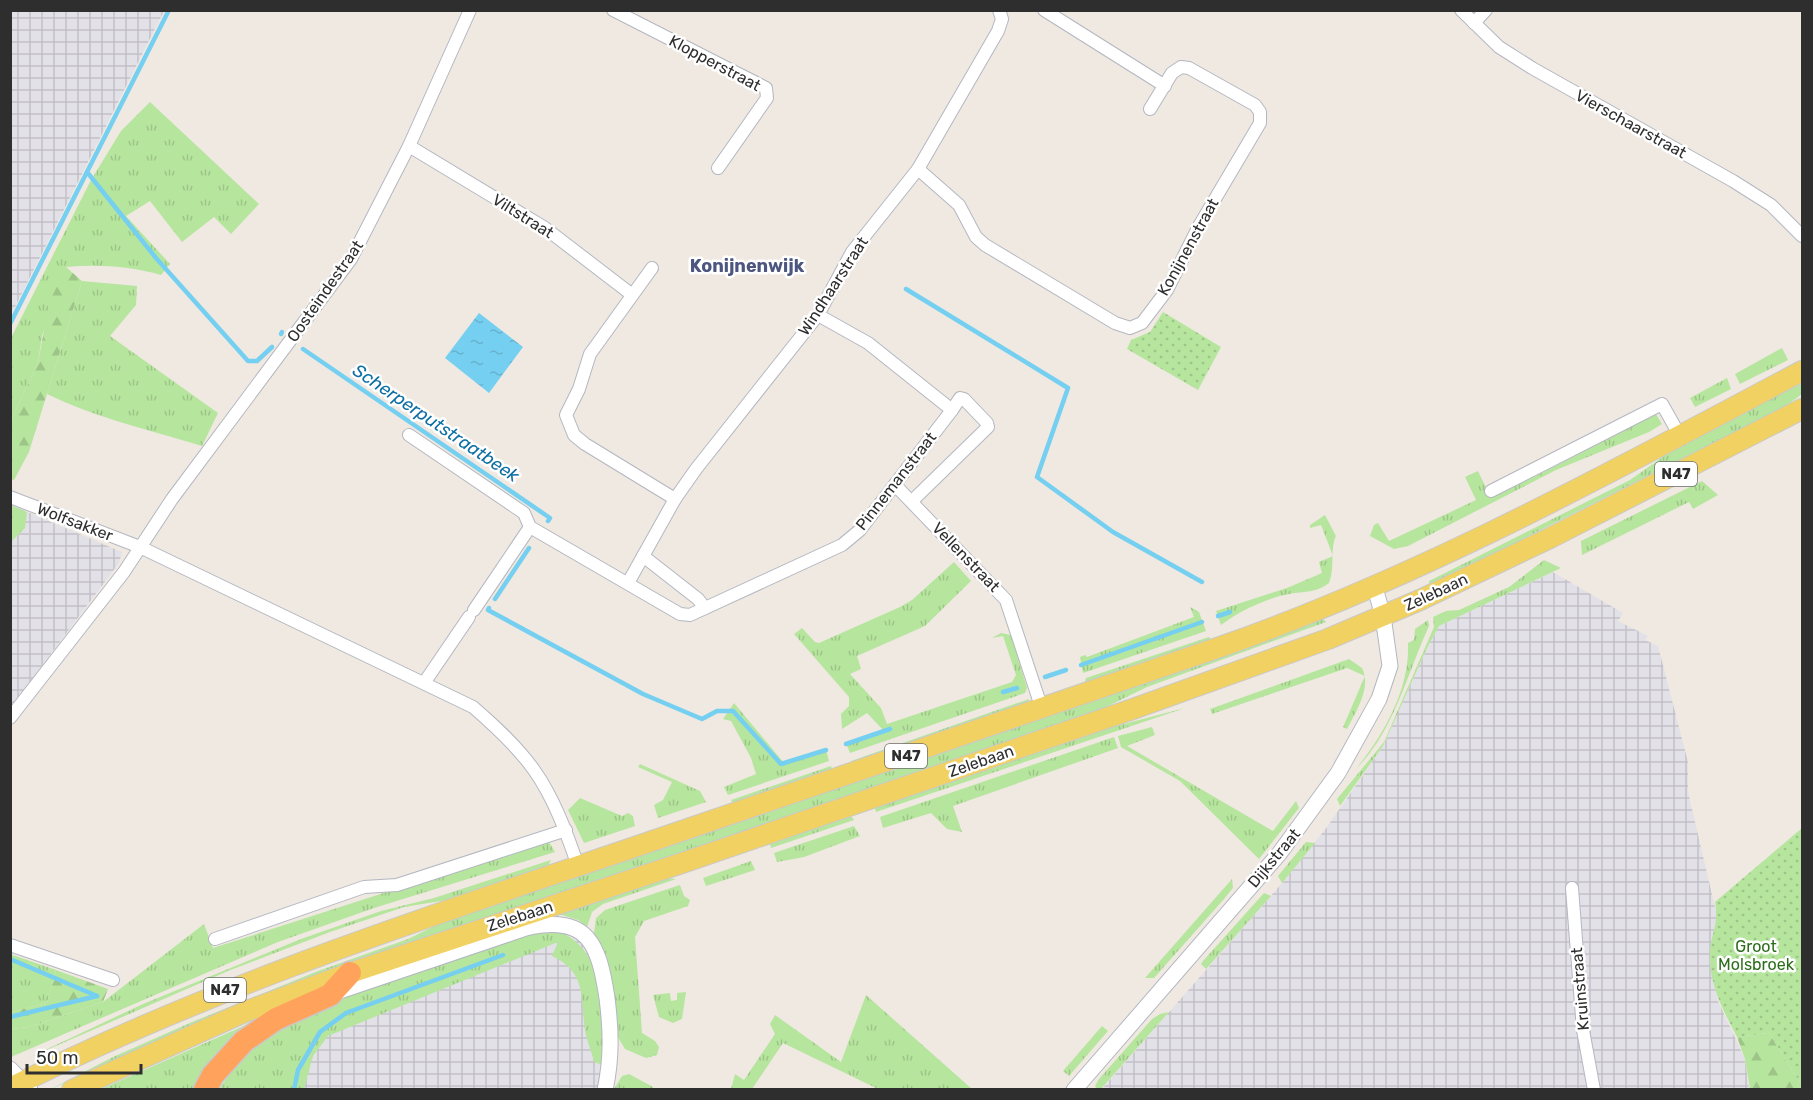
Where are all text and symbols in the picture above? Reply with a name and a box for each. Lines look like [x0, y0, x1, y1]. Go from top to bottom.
street label: Klopperstraat [666, 31, 764, 95]
street label: Vierschaarstraat [1572, 86, 1690, 162]
street label: Viltstraat [489, 190, 557, 242]
street label: Konijnenstraat [1153, 195, 1223, 299]
street label: Windhaarstraat [794, 233, 872, 339]
street label: Oosteindestraat [283, 237, 367, 345]
district label: Konijnenwijk [690, 255, 805, 277]
water label: Scherperputstraatbeek [349, 359, 524, 487]
street label: Pinnemanstraat [852, 428, 940, 534]
road number: N47 [1655, 462, 1697, 486]
street label: Wolfsakker [34, 499, 116, 545]
street label: Vellenstraat [928, 518, 1004, 596]
street label: Zelebaan [1401, 569, 1471, 615]
street label: Zelebaan [946, 741, 1016, 781]
road number: N47 [885, 744, 927, 768]
street label: Dijkstraat [1244, 825, 1304, 891]
street label: Zelebaan [485, 896, 555, 936]
park label: Groot Molsbroek [1718, 937, 1795, 974]
street label: Kruinstraat [1567, 947, 1593, 1031]
road number: N47 [204, 978, 246, 1002]
scale bar [27, 1037, 141, 1075]
text: 50 m [36, 1047, 79, 1069]

